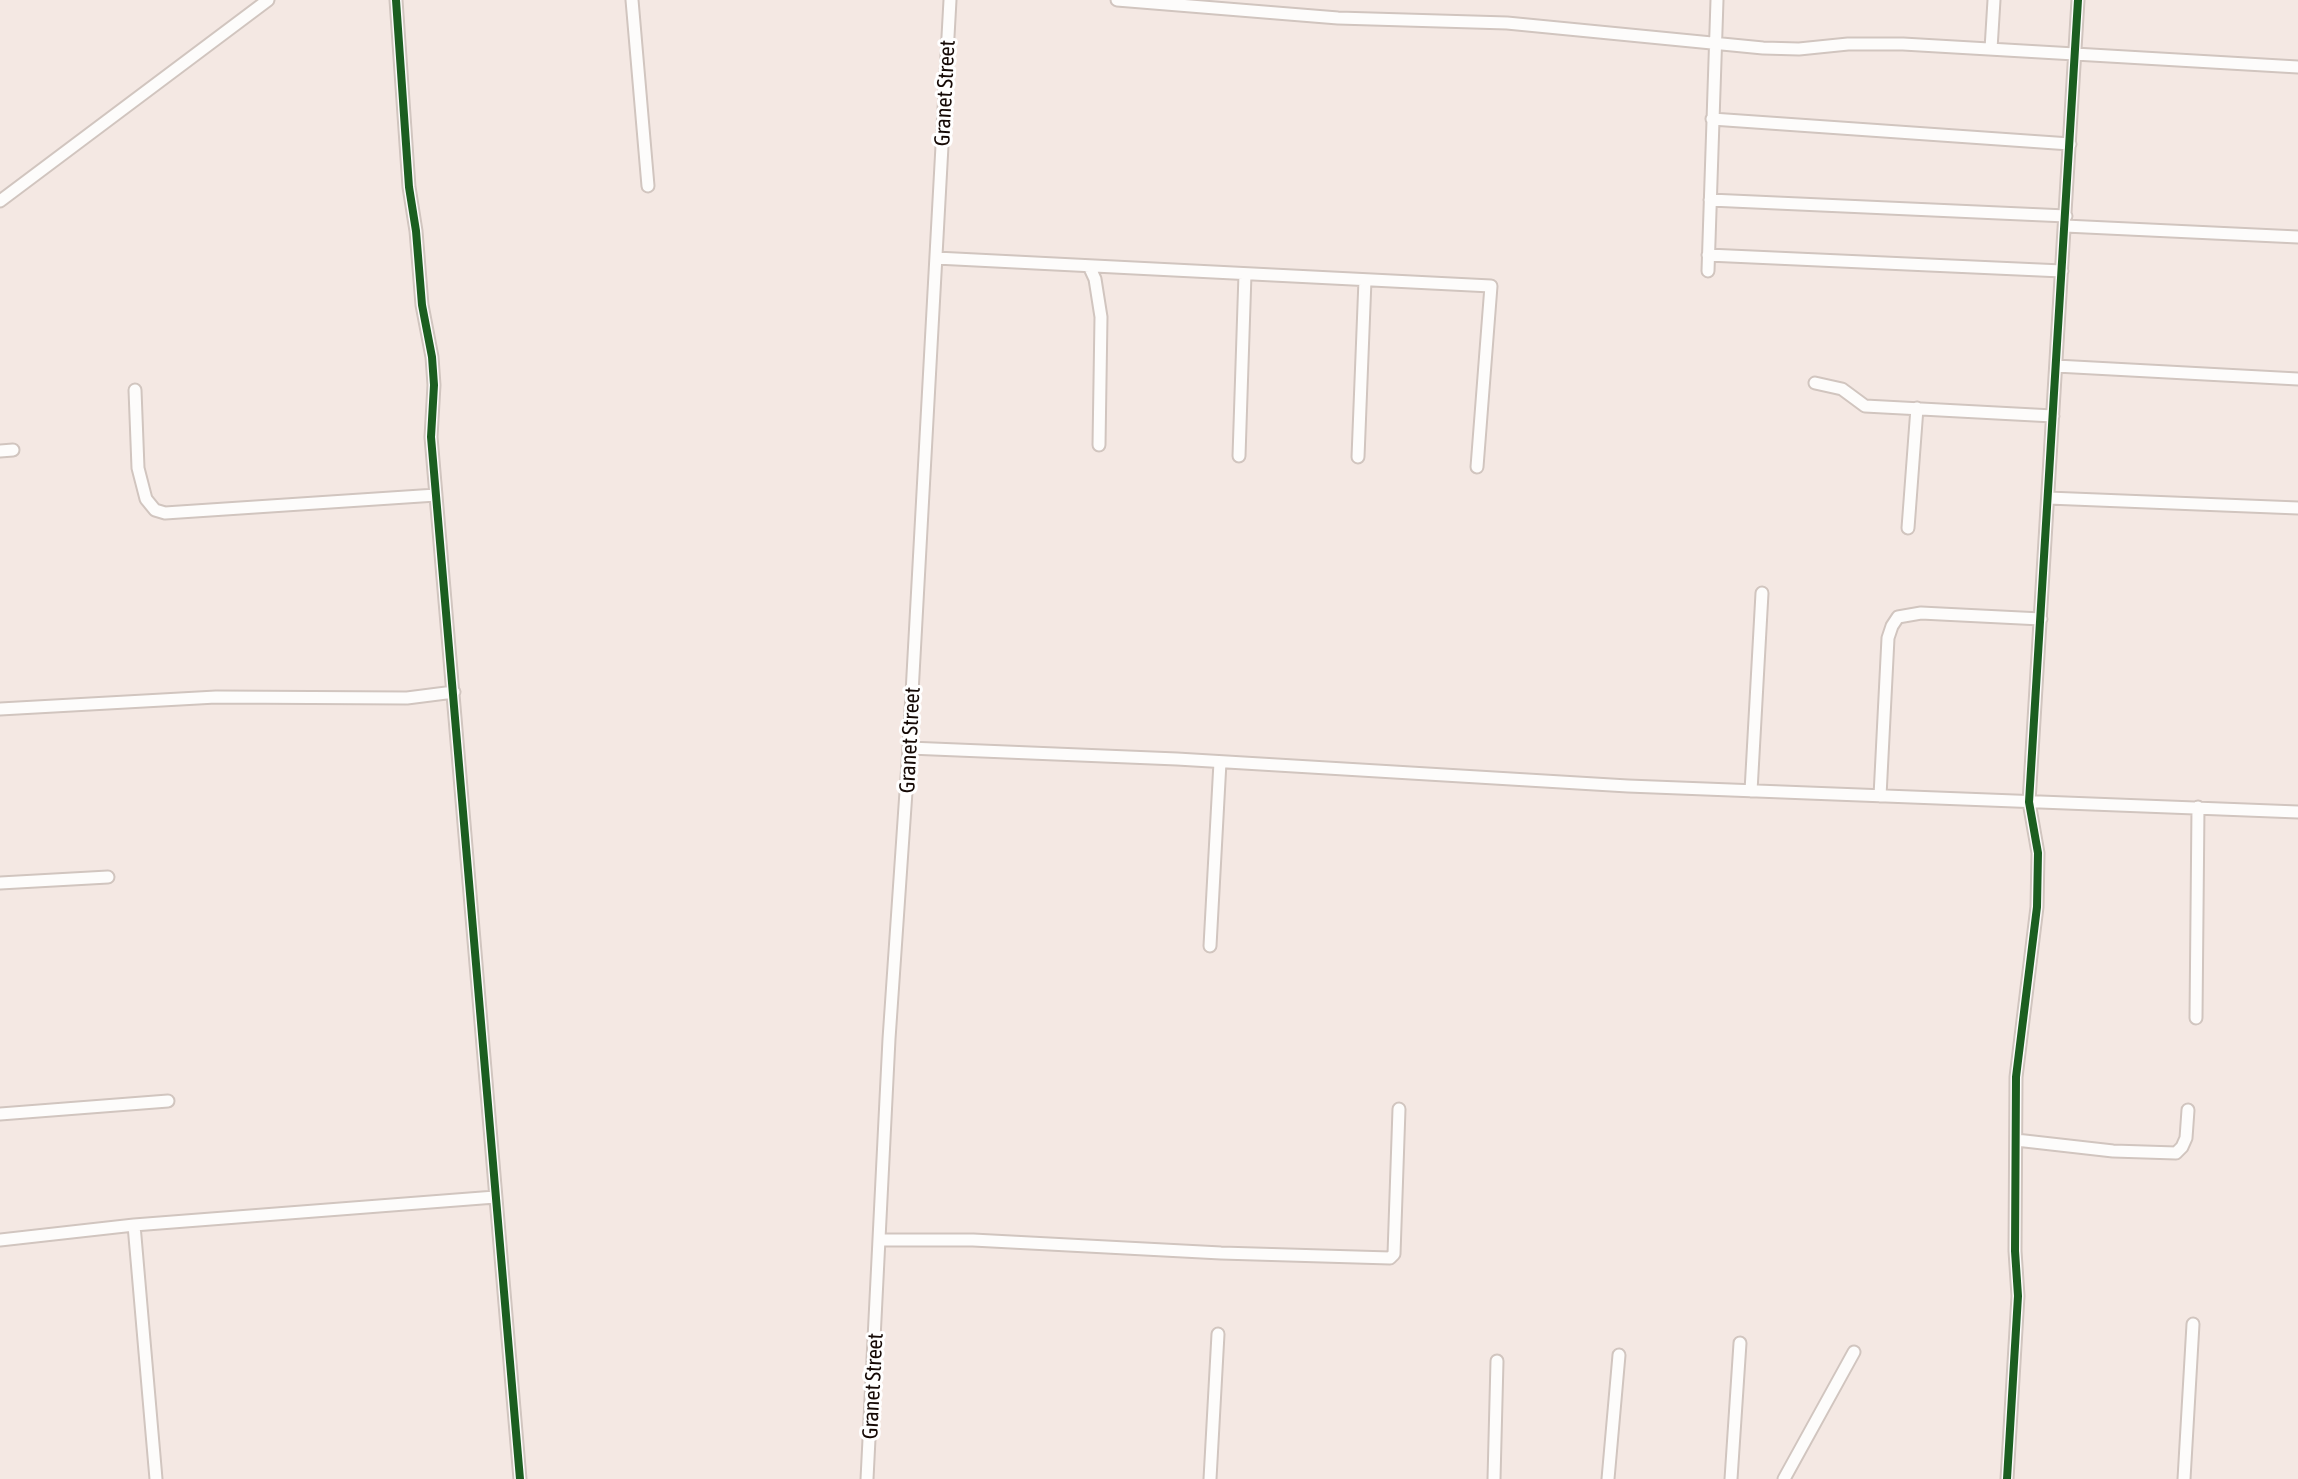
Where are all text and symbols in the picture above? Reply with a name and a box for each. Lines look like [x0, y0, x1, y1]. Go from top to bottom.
street label: Granet Street [929, 39, 961, 147]
street label: Granet Street [894, 686, 926, 794]
street label: Granet Street [857, 1332, 889, 1440]

